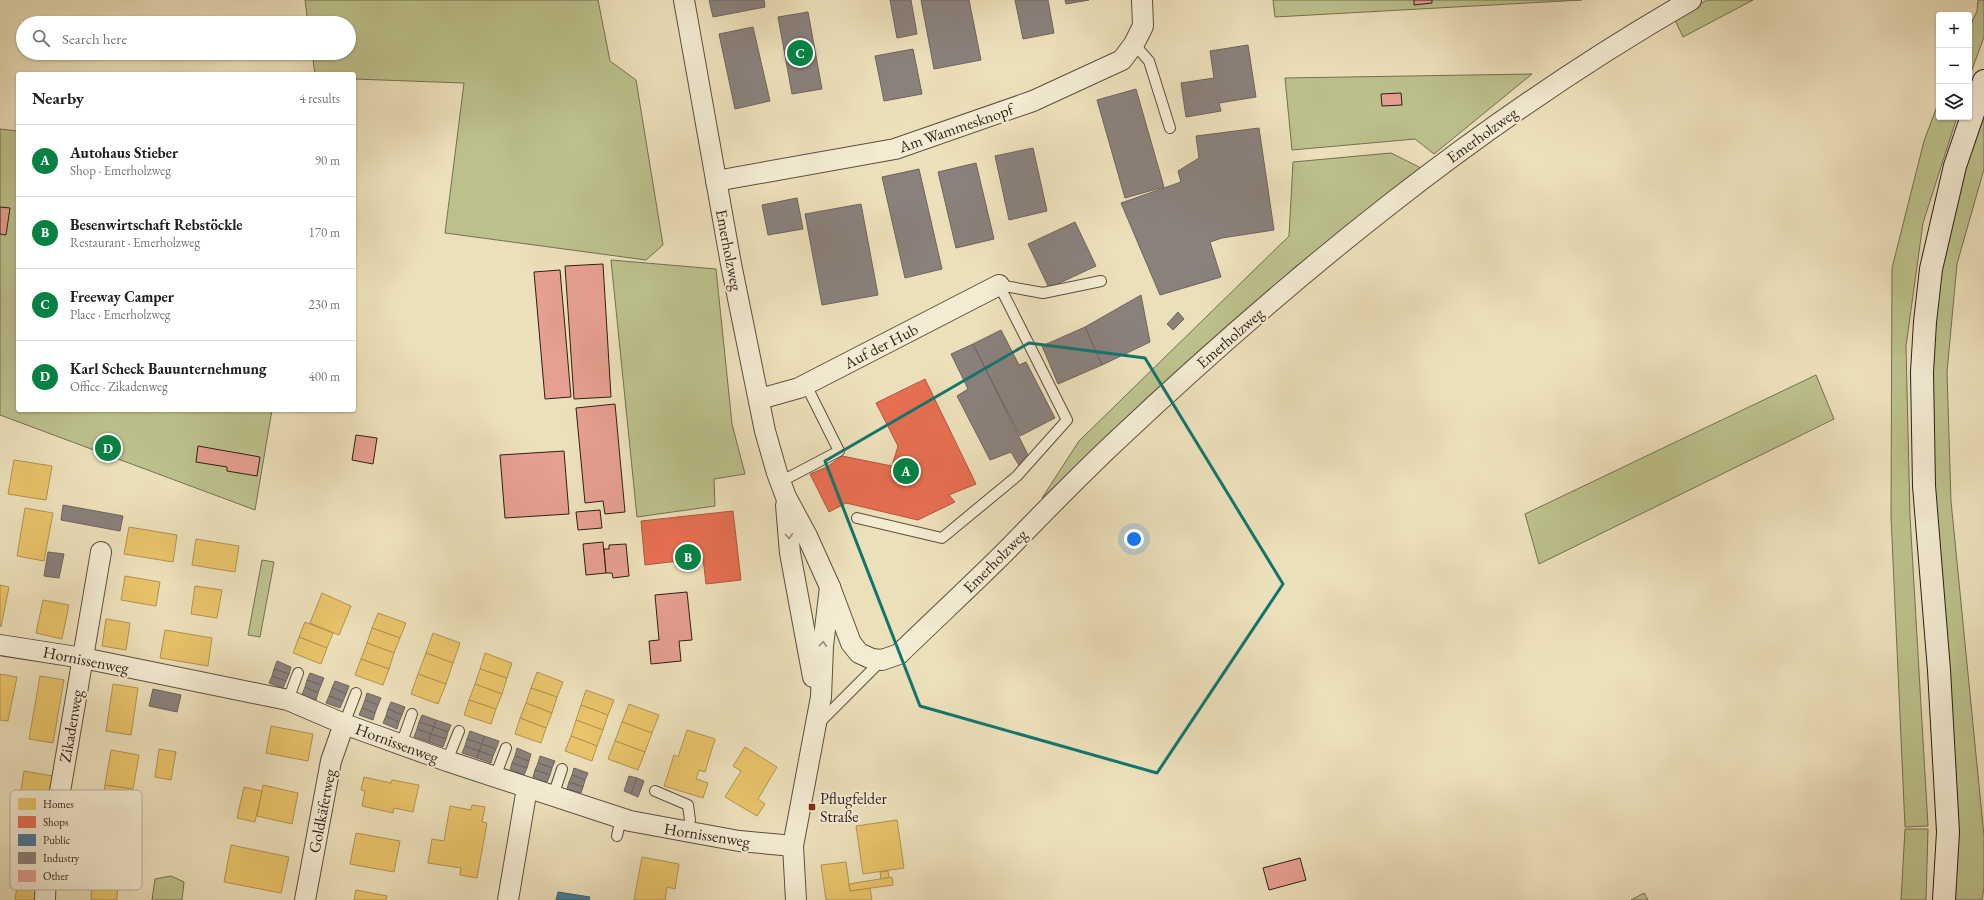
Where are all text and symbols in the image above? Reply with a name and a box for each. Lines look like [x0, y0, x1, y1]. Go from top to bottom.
map controls [1936, 12, 1972, 120]
button: + [1936, 12, 1972, 48]
search box [16, 16, 356, 60]
icon: search [30, 27, 52, 49]
text: Search here [62, 29, 127, 48]
pin: C [787, 38, 813, 68]
button: − [1936, 48, 1972, 84]
button: layers [1936, 84, 1972, 120]
text: Nearby [32, 87, 84, 109]
text: 4 results [299, 90, 340, 107]
street label: Am Wammesknopf [895, 98, 1018, 158]
street label: Emerholzweg [1442, 102, 1522, 168]
text: Autohaus Stieber [70, 143, 178, 162]
text: A [40, 152, 50, 169]
text: 90 m [315, 152, 340, 169]
text: Shop · Emerholzweg [70, 162, 171, 179]
street label: Emerholzweg [711, 207, 747, 294]
text: Besenwirtschaft Rebstöckle [70, 215, 243, 234]
text: B [41, 224, 49, 241]
text: 170 m [309, 224, 340, 241]
text: Restaurant · Emerholzweg [70, 234, 200, 251]
text: Freeway Camper [70, 287, 174, 306]
text: C [40, 296, 50, 313]
text: 230 m [309, 296, 340, 313]
street label: Emerholzweg [1192, 302, 1269, 373]
text: Place · Emerholzweg [70, 306, 171, 323]
street label: Auf der Hub [840, 318, 922, 374]
text: Karl Scheck Bauunternehmung [70, 359, 266, 378]
text: D [40, 368, 50, 385]
text: 400 m [309, 368, 340, 385]
text: Office · Zikadenweg [70, 378, 168, 395]
pin: D [95, 433, 121, 463]
pin: A [893, 456, 919, 486]
street label: Emerholzweg [958, 524, 1032, 598]
your location [1124, 529, 1144, 549]
one-way arrow [784, 533, 793, 539]
pin: B [675, 542, 701, 572]
street label: Hornissenweg [41, 641, 132, 679]
one-way arrow [818, 641, 827, 647]
street label: Zikadenweg [54, 687, 88, 764]
street label: Hornissenweg [353, 718, 442, 768]
street label: Goldkäferweg [304, 766, 341, 855]
place label: Pflugfelder Straße [820, 788, 887, 827]
legend [10, 790, 142, 890]
text: Homes [43, 797, 74, 811]
marker: Pflugfelder Straße [807, 802, 817, 812]
text: Shops [43, 815, 69, 829]
street label: Hornissenweg [662, 818, 753, 852]
text: Public [43, 833, 71, 847]
text: Industry [43, 851, 80, 865]
text: Other [43, 869, 69, 883]

